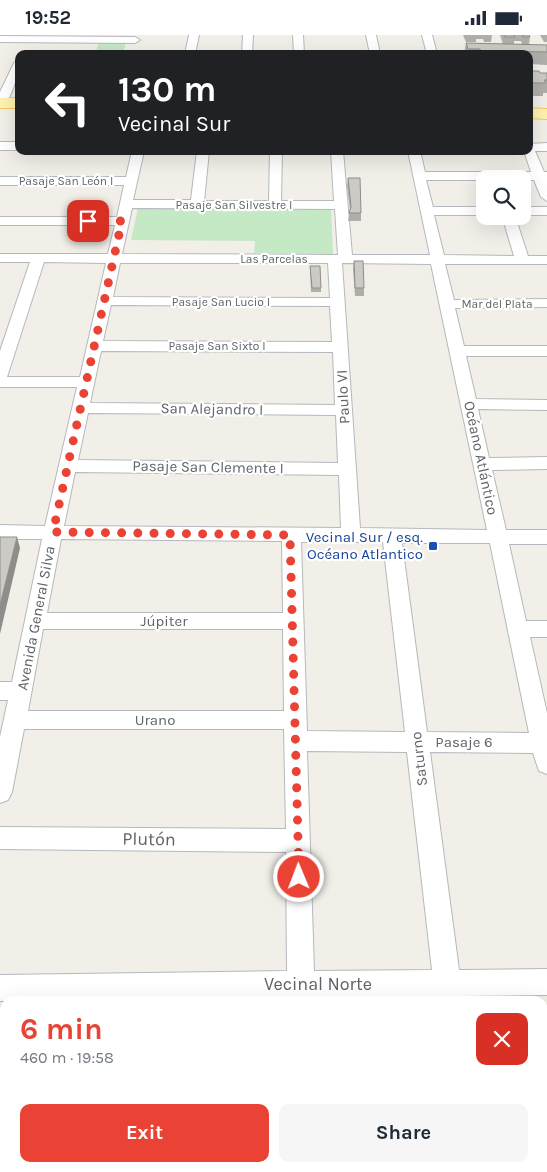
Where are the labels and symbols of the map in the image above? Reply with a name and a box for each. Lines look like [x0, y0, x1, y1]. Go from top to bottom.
street label: Pasaje San León I [19, 174, 113, 188]
street label: Pasaje San Silvestre I [176, 198, 292, 212]
pin [67, 200, 109, 242]
street label: Las Parcelas [240, 252, 308, 266]
street label: Pasaje San Lucio I [172, 295, 270, 309]
street label: Mar del Plata [461, 297, 533, 311]
street label: Pasaje San Sixto I [168, 339, 266, 353]
street label: Paulo VI [333, 369, 353, 425]
street label: San Alejandro I [160, 399, 264, 419]
street label: Océano Atlántico [460, 399, 502, 517]
street label: Pasaje San Clemente I [132, 457, 284, 477]
place label: Vecinal Sur / esq. Océano Atlantico [306, 528, 423, 563]
marker: Vecinal Sur / esq. Océano Atlantico [427, 540, 439, 552]
street label: Avenida General Silva [13, 544, 59, 692]
street label: Júpiter [140, 612, 188, 630]
street label: Urano [135, 711, 175, 729]
street label: Saturno [407, 731, 431, 787]
street label: Pasaje 6 [435, 733, 493, 751]
street label: Plutón [122, 828, 176, 850]
position arrow [272, 850, 324, 902]
street label: Vecinal Norte [264, 973, 372, 995]

